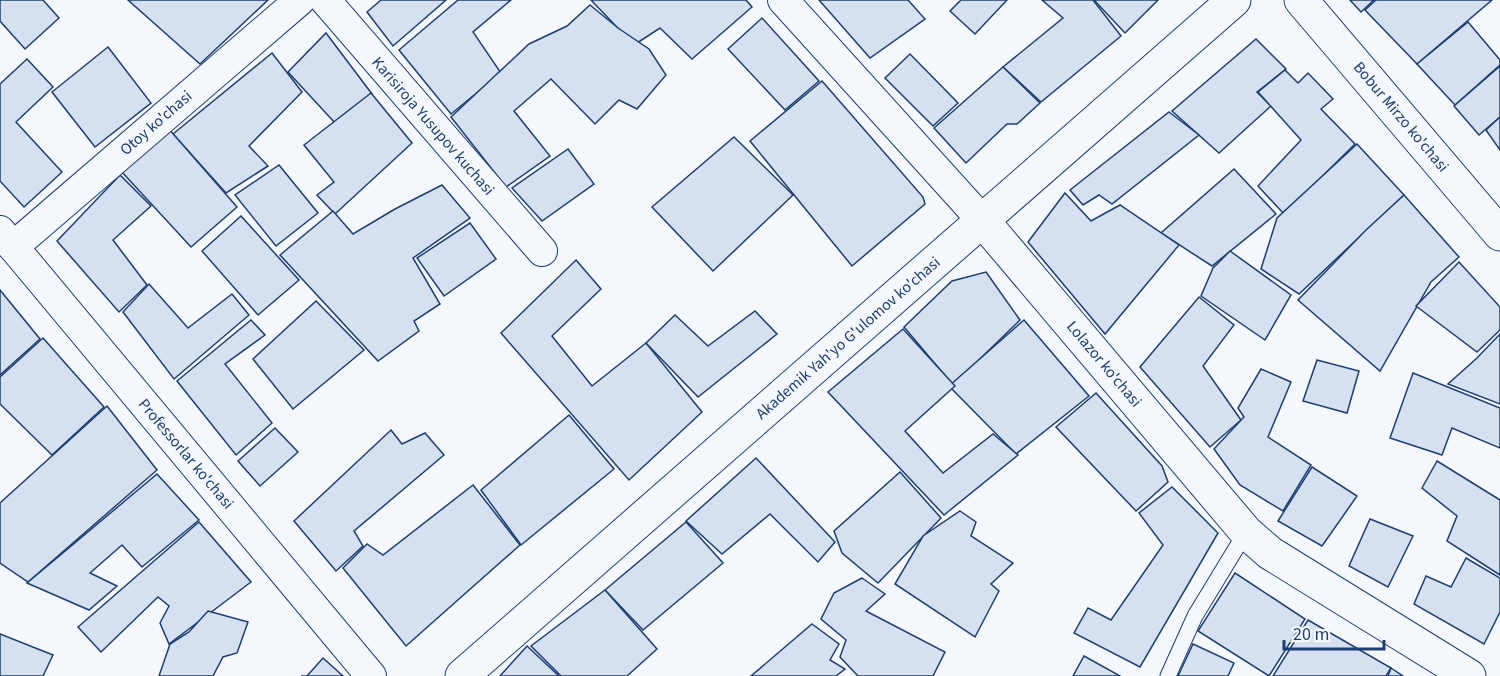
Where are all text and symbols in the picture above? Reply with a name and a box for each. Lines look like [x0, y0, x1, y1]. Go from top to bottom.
street label: Karisiroja Yusupov kuchasi [367, 52, 499, 200]
street label: Bobur Mirzo ko'chasi [1348, 57, 1454, 177]
street label: Otoy ko'chasi [115, 85, 197, 161]
street label: Akademik Yah'yo G'ulomov ko'chasi [751, 252, 945, 424]
street label: Lolazor ko'chasi [1061, 316, 1147, 412]
street label: Professorlar ko'chasi [133, 394, 239, 514]
scale bar [1284, 613, 1384, 651]
text: 20 m [1293, 622, 1329, 647]

